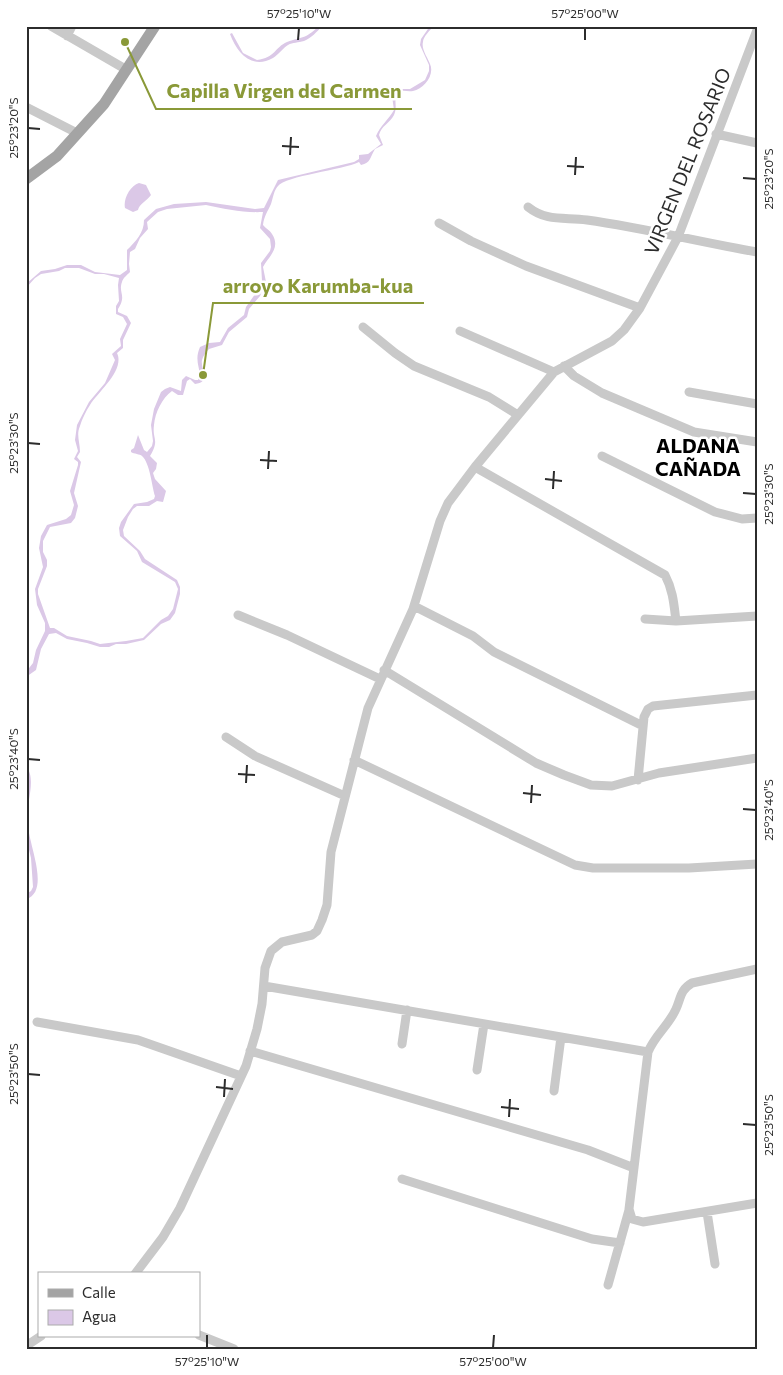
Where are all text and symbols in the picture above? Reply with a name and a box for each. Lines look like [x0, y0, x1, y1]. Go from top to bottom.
text: 57°25'10"W [267, 6, 331, 20]
text: 57°25'00"W [551, 6, 619, 20]
street label: VIRGEN DEL ROSARIO [639, 64, 735, 258]
callout: Capilla Virgen del Carmen [156, 74, 412, 109]
text: Capilla Virgen del Carmen [166, 78, 402, 102]
text: 25°23'20"S [6, 97, 20, 159]
text: 25°23'20"S [761, 148, 775, 210]
callout: arroyo Karumba-kua [213, 268, 424, 303]
text: arroyo Karumba-kua [223, 273, 413, 297]
text: 25°23'30"S [6, 412, 20, 474]
district label: ALDANA CAÑADA [655, 433, 741, 480]
text: 25°23'30"S [761, 463, 775, 525]
text: 25°23'40"S [6, 728, 20, 790]
text: 25°23'40"S [761, 779, 775, 841]
text: 25°23'50"S [6, 1043, 20, 1105]
text: 25°23'50"S [761, 1094, 775, 1156]
legend [38, 1272, 200, 1338]
text: Calle [82, 1283, 116, 1301]
text: Agua [82, 1307, 116, 1325]
text: 57°25'10"W [175, 1354, 239, 1368]
text: 57°25'00"W [459, 1354, 527, 1368]

